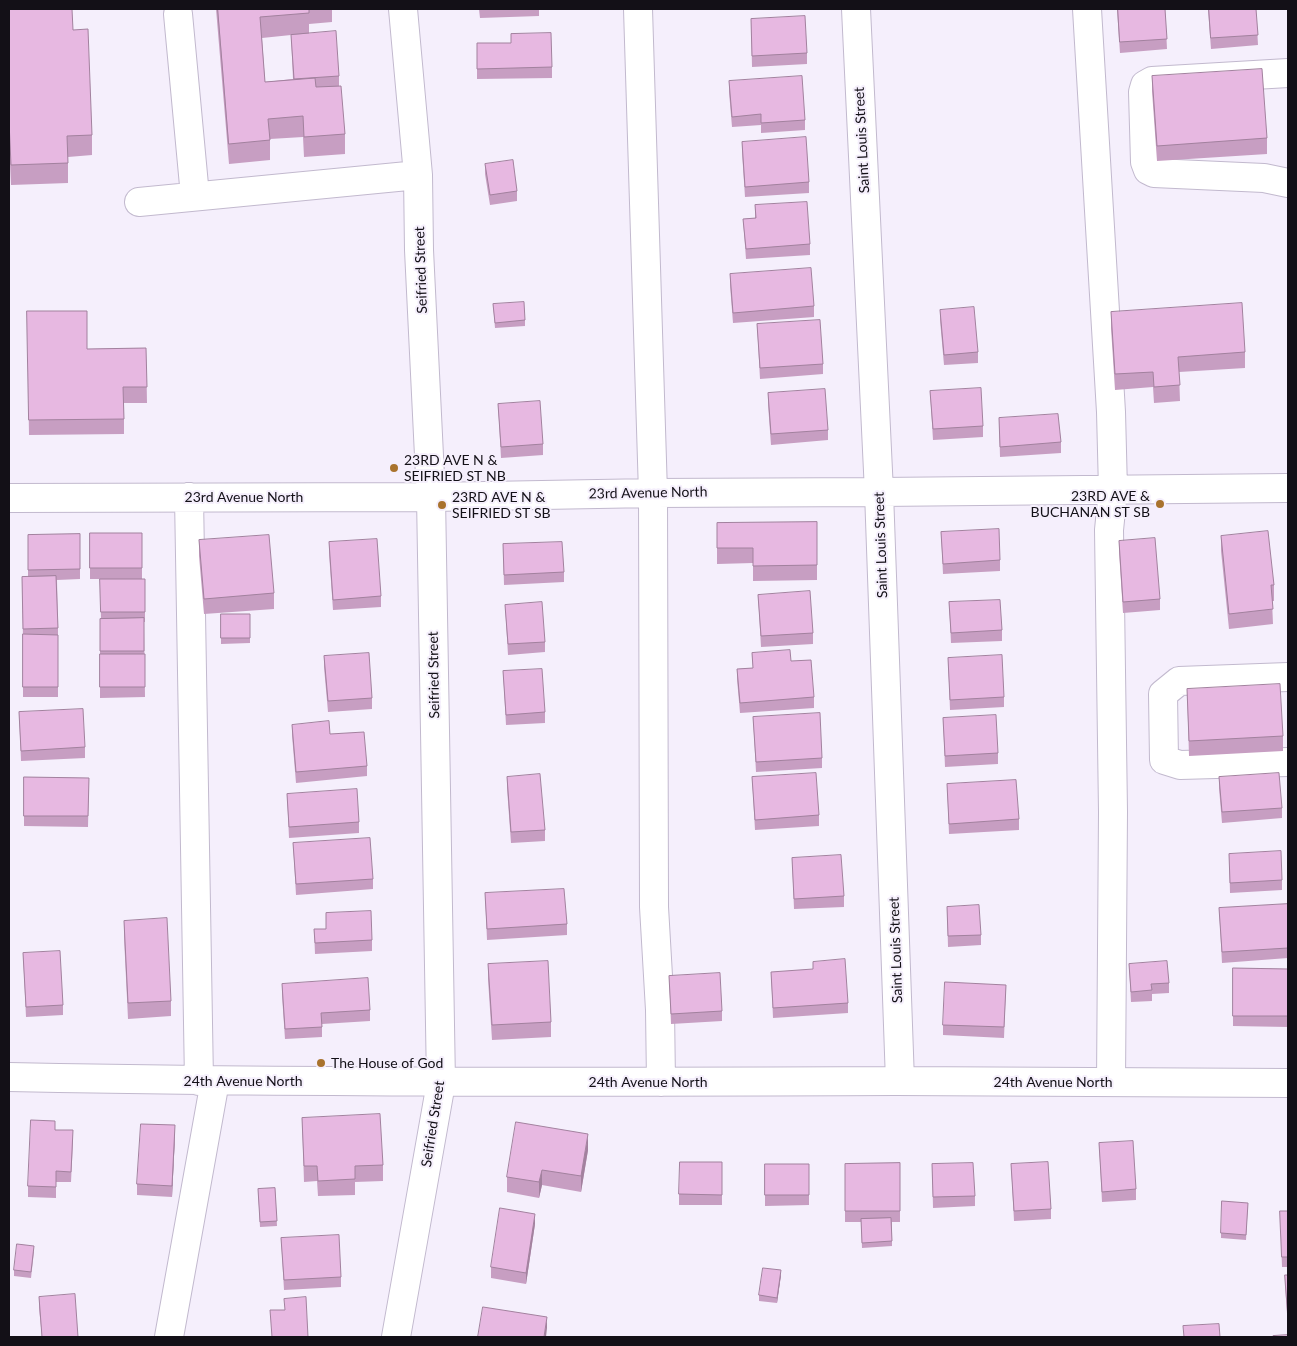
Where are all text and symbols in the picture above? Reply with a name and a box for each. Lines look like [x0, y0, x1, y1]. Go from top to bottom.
street label: Saint Louis Street [851, 86, 873, 194]
street label: Seifried Street [411, 226, 431, 314]
place label: 23RD AVE N & SEIFRIED ST NB [404, 452, 506, 484]
marker: 23RD AVE N & SEIFRIED ST NB [388, 462, 400, 474]
street label: 23rd Avenue North [588, 484, 708, 502]
place label: 23RD AVE & BUCHANAN ST SB [1031, 488, 1150, 520]
street label: 23rd Avenue North [185, 489, 303, 505]
place label: 23RD AVE N & SEIFRIED ST SB [452, 489, 551, 522]
street label: Saint Louis Street [871, 492, 891, 598]
marker: 23RD AVE & BUCHANAN ST SB [1154, 498, 1166, 510]
marker: 23RD AVE N & SEIFRIED ST SB [436, 499, 448, 511]
street label: Seifried Street [425, 631, 443, 719]
street label: Saint Louis Street [886, 897, 906, 1003]
place label: The House of God [331, 1055, 443, 1071]
marker: The House of God [315, 1057, 327, 1069]
street label: 24th Avenue North [184, 1073, 302, 1089]
street label: 24th Avenue North [589, 1074, 707, 1090]
street label: 24th Avenue North [994, 1074, 1112, 1090]
street label: Seifried Street [418, 1080, 448, 1168]

